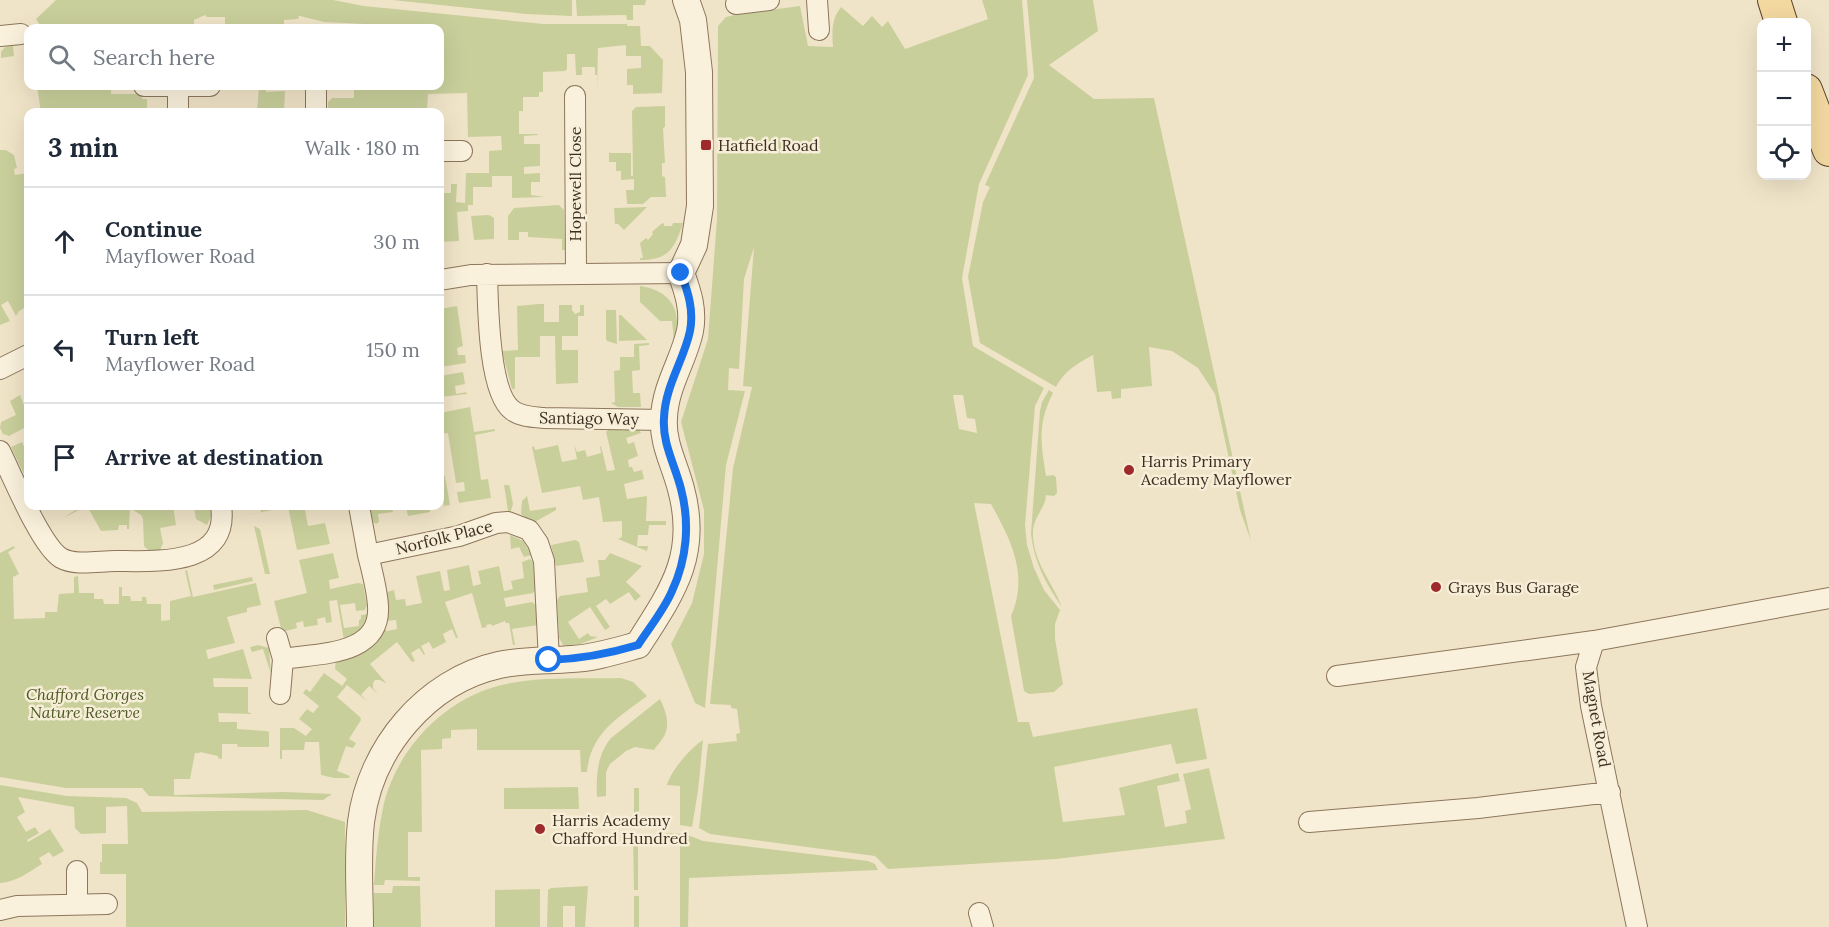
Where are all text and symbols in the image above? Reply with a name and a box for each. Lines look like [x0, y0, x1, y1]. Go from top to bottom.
map controls [1757, 18, 1811, 180]
button: + [1757, 18, 1811, 72]
search box [24, 24, 444, 90]
icon: search [45, 41, 78, 74]
text: Search here [93, 43, 215, 71]
button: − [1757, 72, 1811, 126]
street label: Hopewell Close [565, 126, 585, 241]
button: locate [1757, 126, 1811, 180]
text: 3 min [48, 131, 118, 164]
text: Walk · 180 m [305, 135, 420, 160]
place label: Hatfield Road [718, 135, 819, 155]
marker: Hatfield Road [699, 138, 713, 152]
text: Continue [105, 215, 202, 243]
icon: ahead [48, 225, 81, 258]
text: 30 m [373, 229, 420, 254]
text: Mayflower Road [105, 243, 255, 268]
route end [667, 259, 693, 285]
text: Turn left [105, 323, 199, 351]
icon: left [48, 333, 81, 366]
text: 150 m [366, 337, 420, 362]
text: Mayflower Road [105, 351, 255, 376]
street label: Santiago Way [539, 407, 640, 429]
icon: arrive [48, 441, 81, 474]
text: Arrive at destination [105, 443, 323, 471]
place label: Harris Primary Academy Mayflower [1140, 451, 1292, 489]
marker: Harris Primary Academy Mayflower [1122, 463, 1136, 477]
street label: Norfolk Place [393, 515, 495, 559]
place label: Grays Bus Garage [1448, 577, 1579, 597]
marker: Grays Bus Garage [1429, 580, 1443, 594]
route start [535, 646, 561, 672]
street label: Magnet Road [1579, 669, 1615, 769]
park label: Chafford Gorges Nature Reserve [26, 684, 144, 722]
place label: Harris Academy Chafford Hundred [552, 810, 688, 848]
marker: Harris Academy Chafford Hundred [533, 822, 547, 836]

